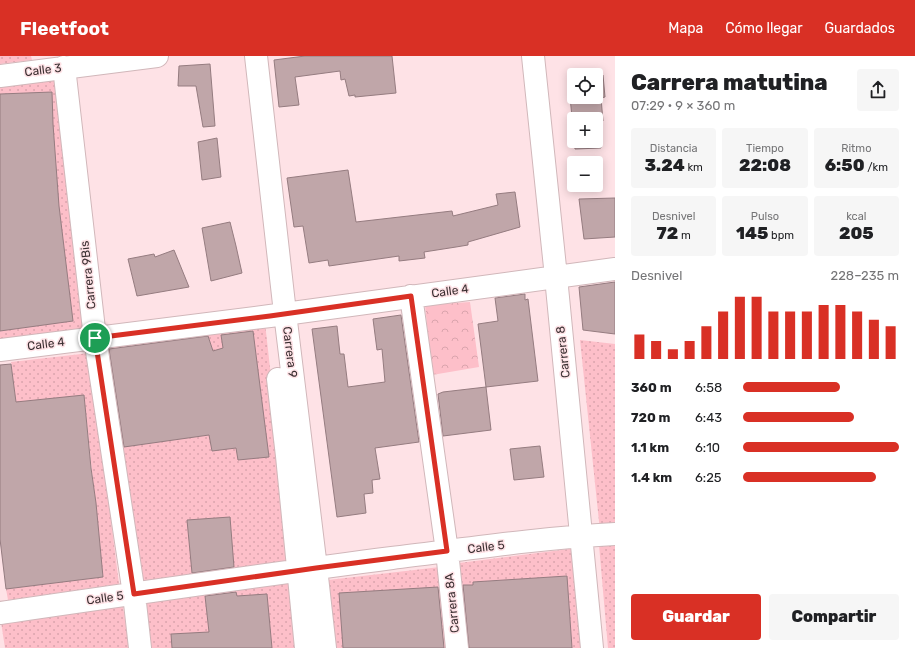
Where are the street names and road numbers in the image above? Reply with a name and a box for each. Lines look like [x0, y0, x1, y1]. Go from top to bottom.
street label: Calle 3 [24, 61, 62, 79]
street label: Carrera 9Bis [77, 240, 99, 310]
street label: Calle 4 [430, 281, 470, 301]
street label: Carrera 8 [553, 325, 573, 379]
street label: Carrera 9 [280, 326, 300, 378]
street label: Calle 4 [27, 335, 66, 353]
street label: Calle 5 [467, 538, 505, 556]
street label: Carrera 8A [442, 572, 462, 634]
street label: Calle 5 [86, 588, 124, 608]

